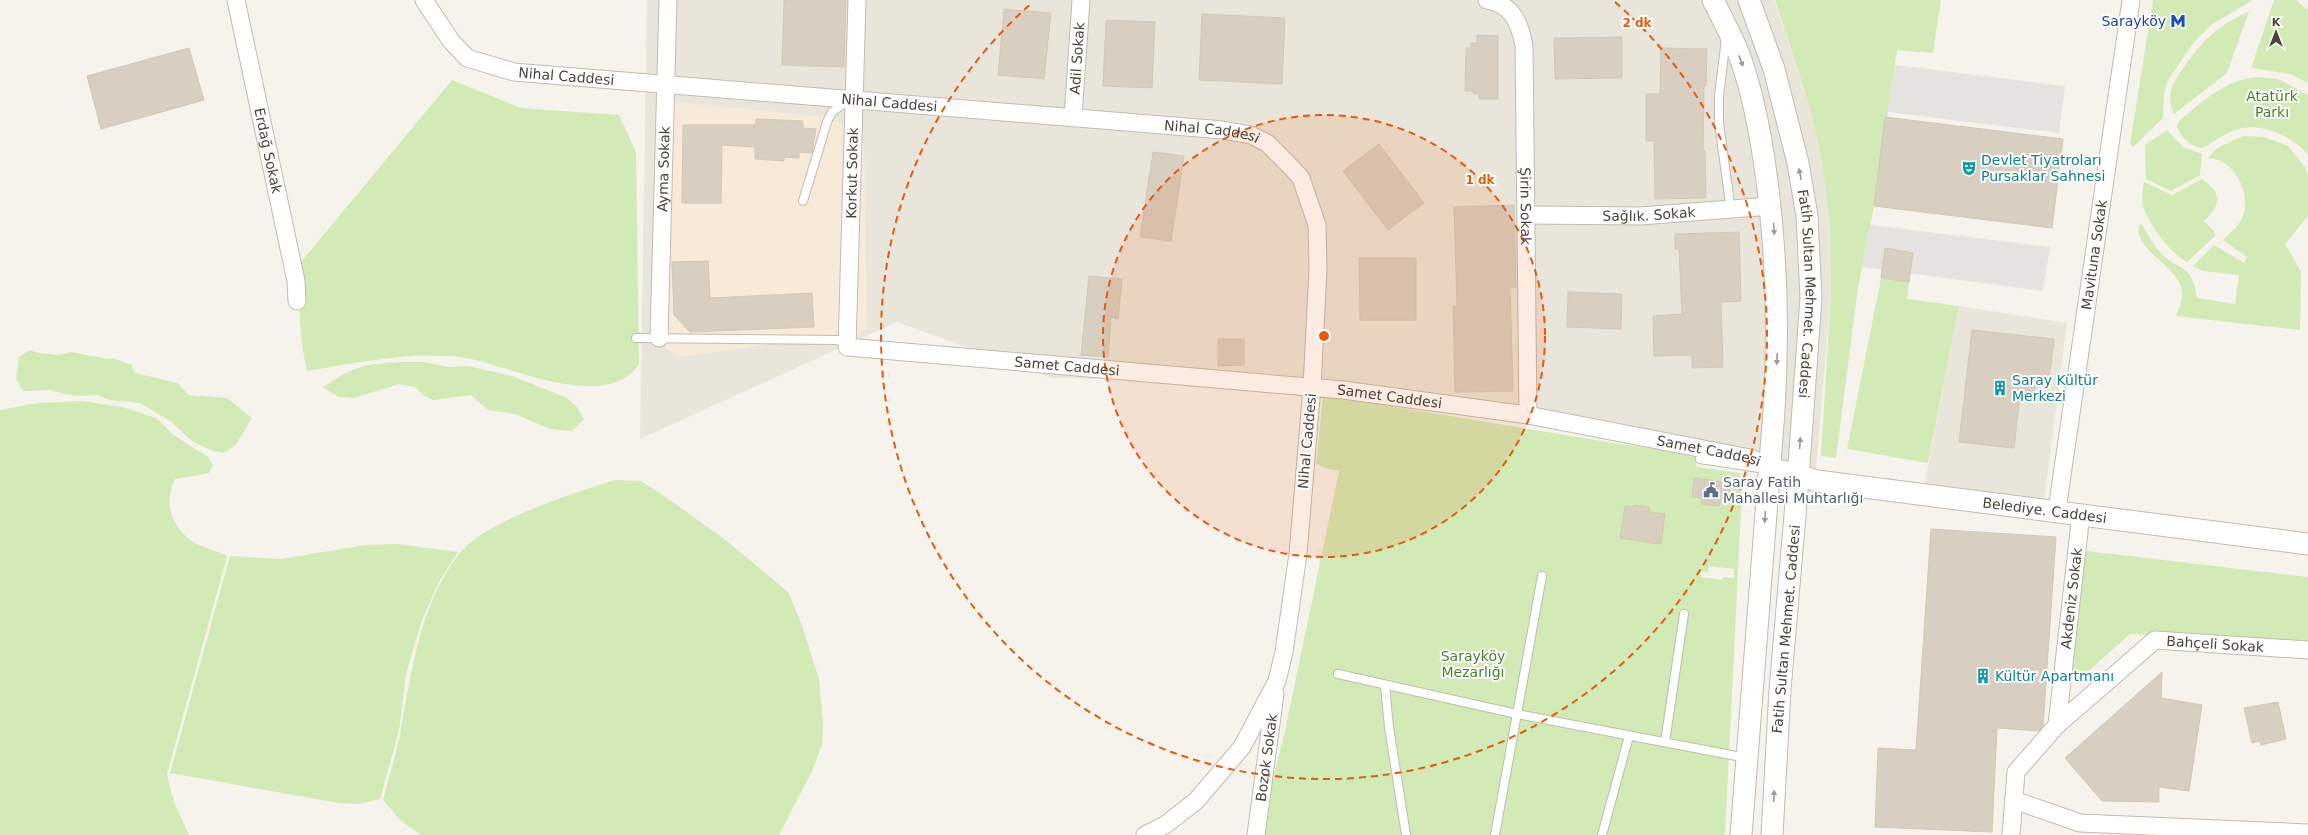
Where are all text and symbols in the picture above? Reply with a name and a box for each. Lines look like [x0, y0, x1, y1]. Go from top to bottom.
metro station icon: Sarayköy [2169, 12, 2187, 30]
north arrow [2256, 12, 2296, 52]
place label: Sarayköy [2101, 13, 2166, 29]
text: 2 dk [1622, 16, 1653, 30]
text: K [2272, 16, 2281, 29]
street label: Adil Sokak [1067, 21, 1088, 95]
one-way arrow [1739, 55, 1745, 67]
street label: Nihal Caddesi [518, 64, 615, 88]
park label: Atatürk Parkı [2246, 88, 2299, 120]
street label: Nihal Caddesi [841, 91, 938, 115]
street label: Erdağ Sokak [251, 106, 285, 196]
street label: Nihal Caddesi [1164, 117, 1262, 146]
street label: Ayma Sokak [654, 125, 673, 212]
street label: Korkut Sokak [843, 126, 861, 219]
place label: Devlet Tiyatroları Pursaklar Sahnesi [1981, 152, 2106, 184]
theatre icon: Devlet Tiyatroları Pursaklar Sahnesi [1960, 159, 1978, 177]
street label: Şirin Sokak [1517, 167, 1534, 246]
one-way arrow [1797, 168, 1803, 180]
text: 1 dk [1465, 173, 1496, 187]
street label: Fatih Sultan Mehmet. Caddesi [1795, 188, 1819, 399]
street label: Mavituna Sokak [2078, 198, 2110, 311]
street label: Sağlık. Sokak [1602, 204, 1697, 224]
one-way arrow [1770, 223, 1777, 235]
centre of rings [1317, 329, 1331, 343]
one-way arrow [1773, 353, 1780, 365]
street label: Samet Caddesi [1014, 354, 1120, 379]
place label: Saray Kültür Merkezi [2012, 372, 2098, 404]
building icon: Saray Kültür Merkezi [1991, 379, 2009, 397]
street label: Samet Caddesi [1336, 382, 1443, 411]
street label: Nihal Caddesi [1295, 392, 1319, 490]
street label: Samet Caddesi [1656, 432, 1763, 469]
one-way arrow [1797, 437, 1804, 449]
place label: Saray Fatih Mahallesi Muhtarlığı [1723, 474, 1863, 506]
public building icon: Saray Fatih Mahallesi Muhtarlığı [1702, 481, 1720, 499]
street label: Belediye. Caddesi [1982, 494, 2108, 526]
one-way arrow [1762, 511, 1769, 523]
street label: Fatih Sultan Mehmet. Caddesi [1769, 524, 1803, 734]
street label: Akdeniz Sokak [2058, 546, 2085, 650]
street label: Bahçeli Sokak [2166, 633, 2265, 655]
park label: Sarayköy Mezarlığı [1441, 648, 1505, 680]
building icon: Kültür Apartmanı [1974, 667, 1992, 685]
place label: Kültür Apartmanı [1995, 668, 2114, 684]
street label: Bozok Sokak [1253, 712, 1280, 803]
one-way arrow [1771, 790, 1778, 802]

